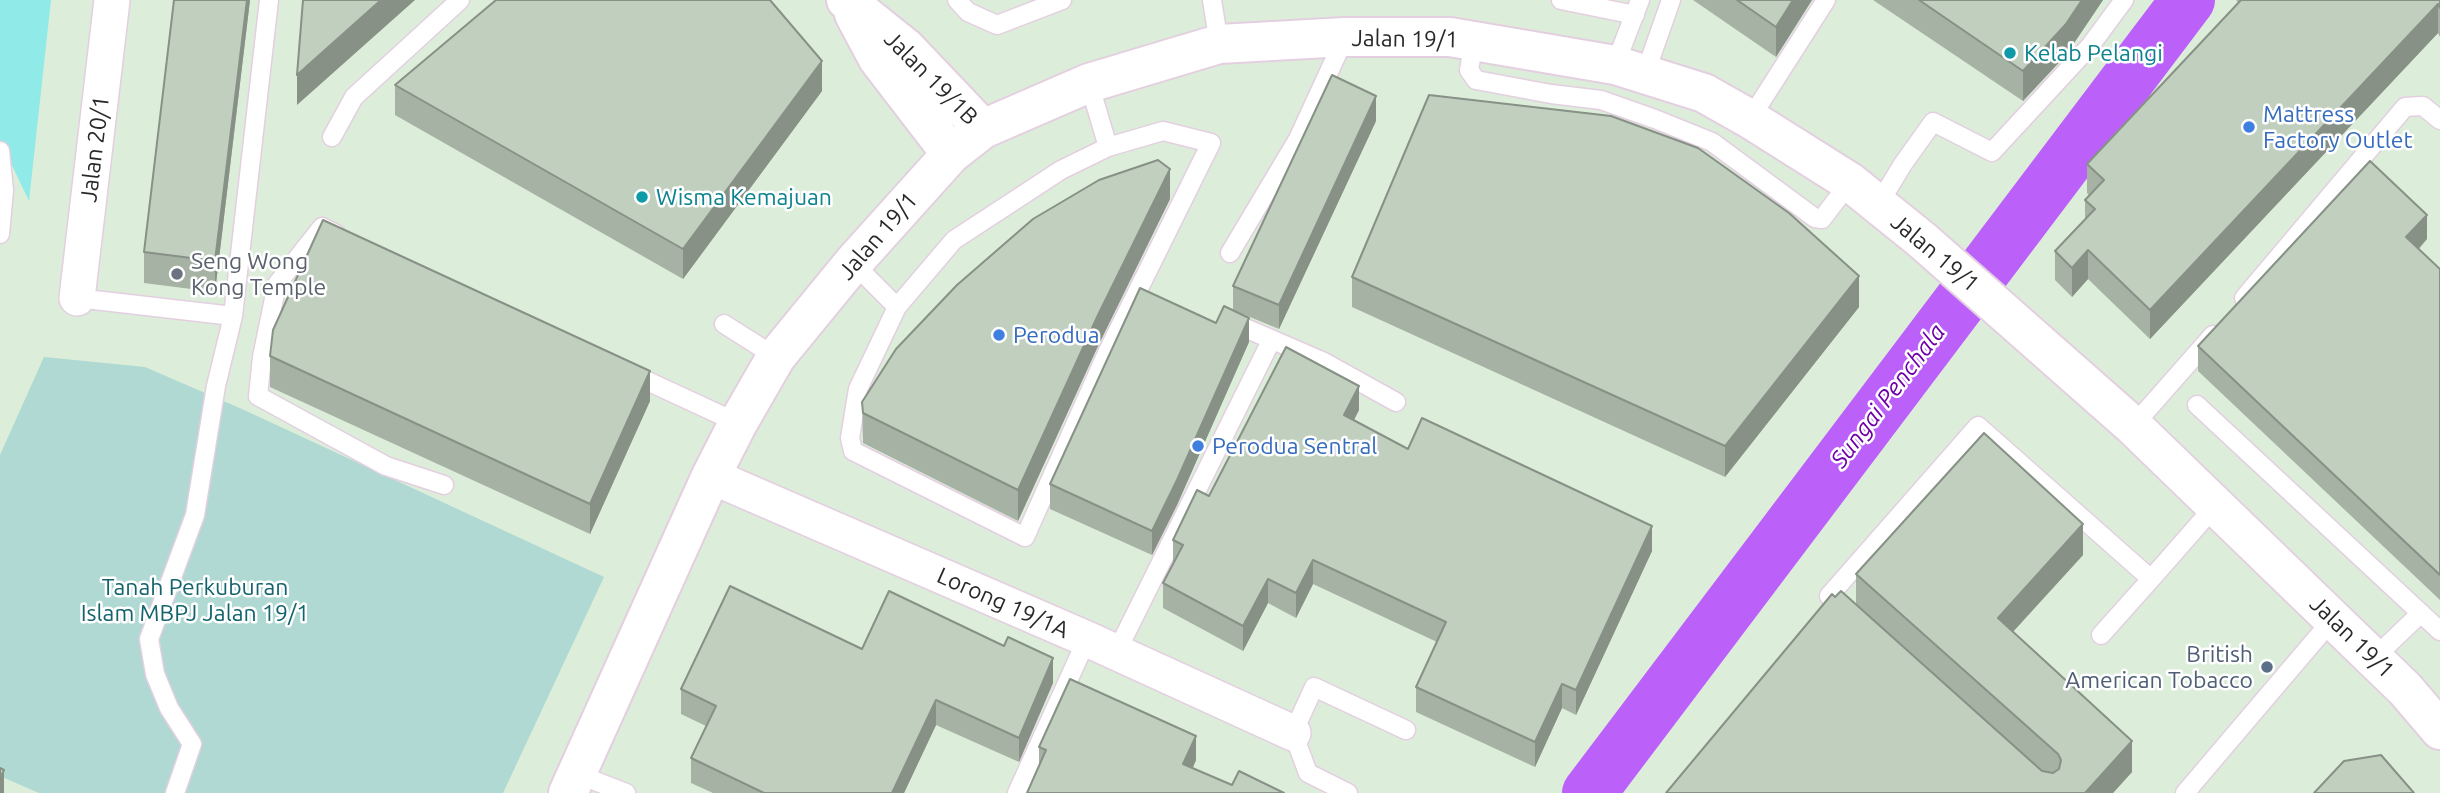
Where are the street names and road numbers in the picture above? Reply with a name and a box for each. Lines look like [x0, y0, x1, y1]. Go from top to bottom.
street label: Jalan 19/1 [1351, 24, 1459, 54]
street label: Jalan 19/1B [878, 25, 984, 131]
street label: Jalan 20/1 [75, 94, 115, 204]
street label: Jalan 19/1 [833, 187, 923, 285]
street label: Jalan 19/1 [1885, 208, 1985, 298]
street label: Lorong 19/1A [933, 562, 1073, 644]
street label: Jalan 19/1 [2304, 590, 2400, 684]

